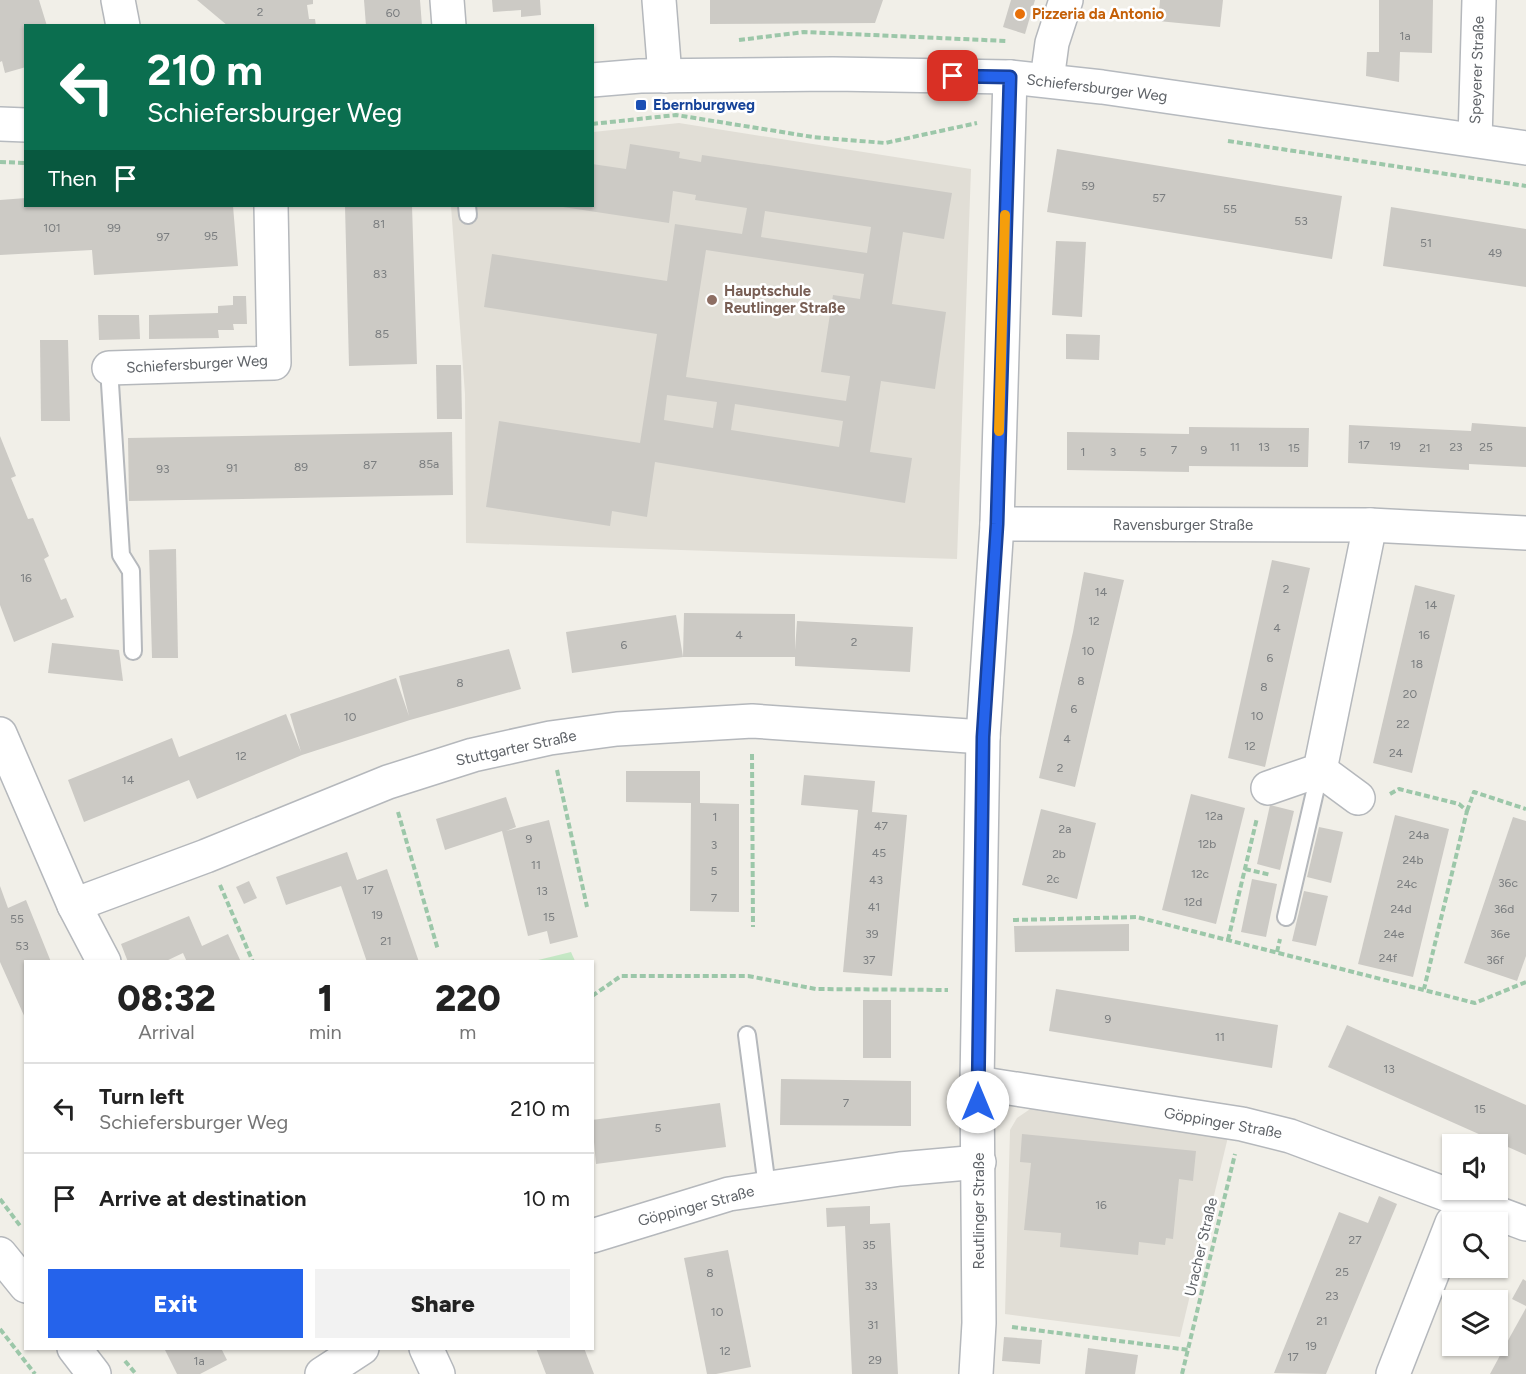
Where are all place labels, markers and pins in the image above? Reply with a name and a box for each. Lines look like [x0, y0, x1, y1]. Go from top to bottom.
place label: Pizzeria da Antonio [1032, 5, 1165, 23]
marker: Pizzeria da Antonio [1013, 7, 1027, 21]
pin [927, 50, 978, 101]
place label: Ebernburgweg [653, 96, 755, 114]
marker: Ebernburgweg [634, 98, 648, 112]
place label: Hauptschule Reutlinger Straße [724, 282, 846, 317]
marker: Hauptschule Reutlinger Straße [705, 293, 719, 307]

